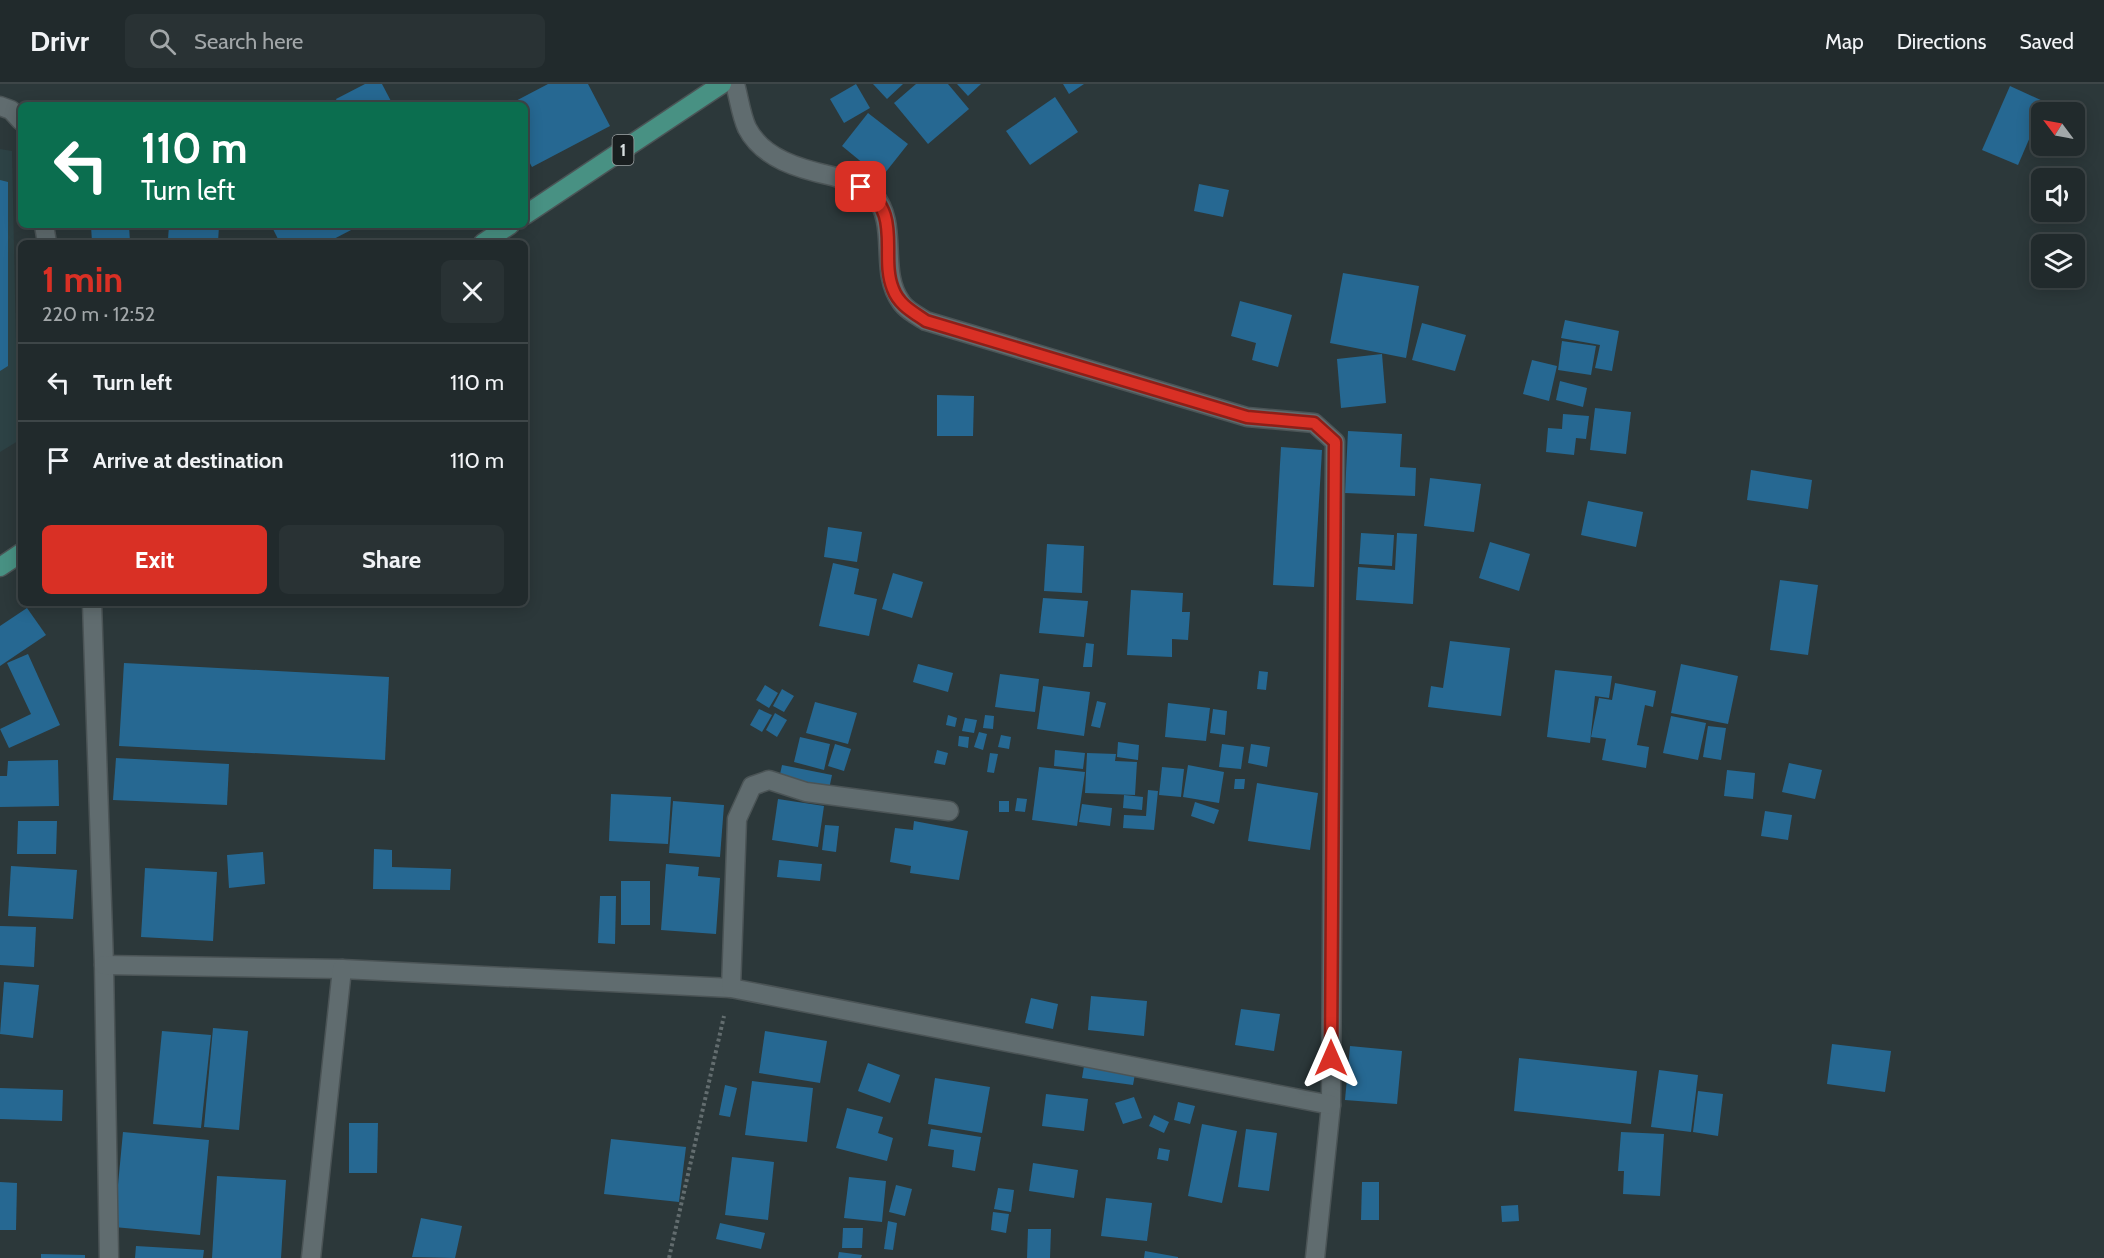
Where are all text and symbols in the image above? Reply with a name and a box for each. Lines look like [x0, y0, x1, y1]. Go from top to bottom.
search box [125, 14, 545, 68]
text: Drivr [30, 24, 89, 58]
icon: search [146, 25, 179, 58]
text: Search here [194, 28, 303, 55]
text: Map [1825, 29, 1864, 54]
text: Directions [1897, 29, 1986, 54]
text: Saved [2019, 29, 2074, 54]
north arrow [2031, 102, 2085, 156]
map controls [2031, 102, 2085, 288]
text: 110 m [141, 122, 248, 174]
icon: left [42, 126, 120, 204]
road number: 1 [612, 135, 634, 165]
pin [835, 161, 886, 212]
button: sound [2031, 168, 2085, 222]
icon: arrive [844, 170, 877, 203]
text: Turn left [141, 174, 235, 207]
button: layers [2031, 234, 2085, 288]
text: 1 min [42, 257, 123, 301]
button: close [441, 260, 504, 323]
text: 220 m · 12:52 [42, 302, 155, 326]
icon: left [42, 366, 75, 399]
text: Turn left [93, 369, 172, 396]
text: 110 m [450, 369, 504, 396]
icon: arrive [42, 444, 75, 477]
text: Arrive at destination [93, 447, 283, 474]
text: 110 m [450, 447, 504, 474]
button: Exit [42, 525, 267, 594]
button: Share [279, 525, 504, 594]
position arrow [1299, 1026, 1363, 1090]

